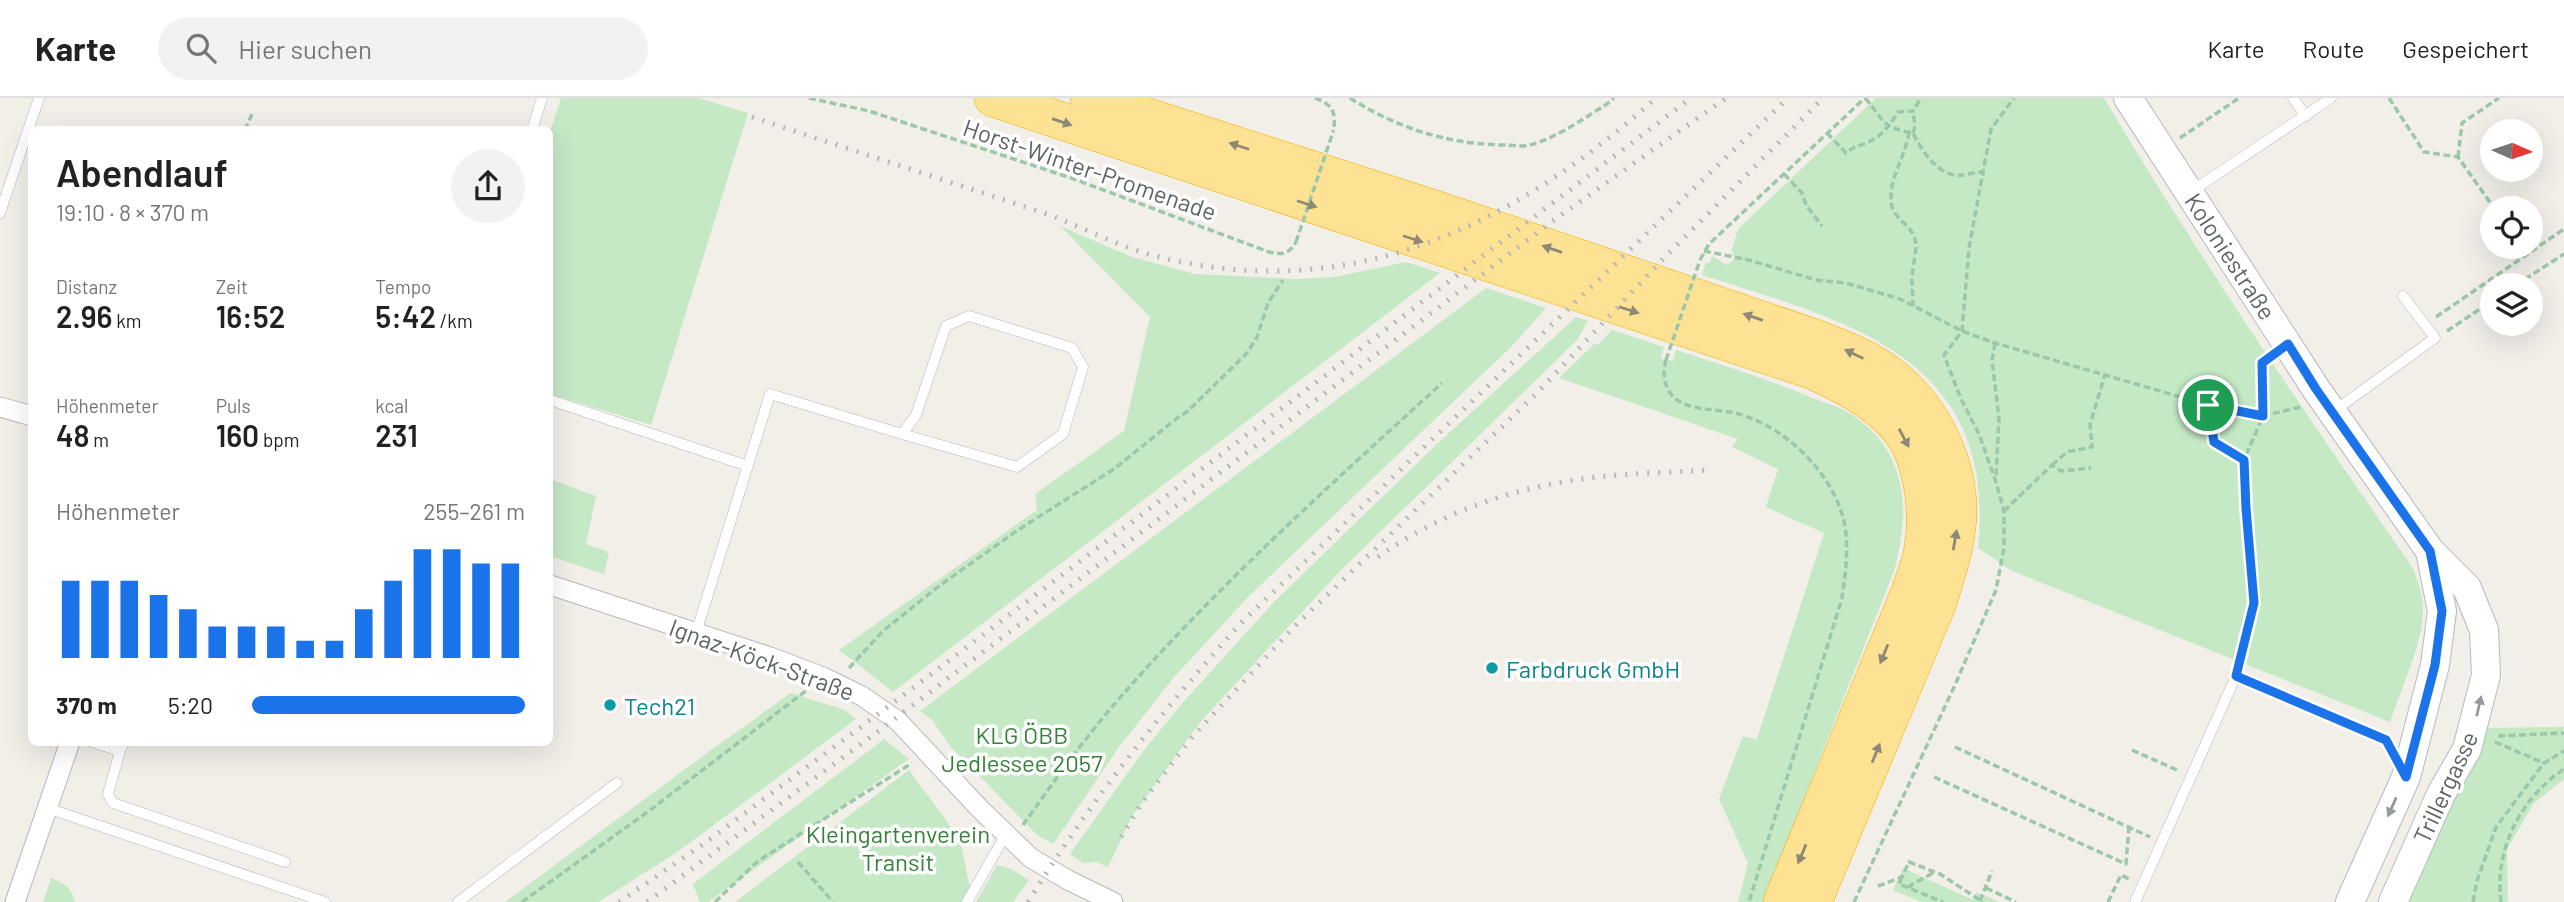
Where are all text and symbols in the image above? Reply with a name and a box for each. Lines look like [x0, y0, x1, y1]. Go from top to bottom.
search box [158, 17, 648, 80]
text: Karte [35, 28, 116, 68]
icon: search [182, 29, 220, 67]
text: Hier suchen [238, 33, 372, 64]
text: Karte [2207, 34, 2265, 63]
text: Route [2303, 34, 2364, 63]
text: Gespeichert [2402, 34, 2529, 63]
street label: Horst-Winter-Promenade [960, 112, 1220, 226]
one-way arrow [1052, 117, 1073, 127]
north arrow [2480, 119, 2543, 182]
map controls [2480, 119, 2543, 336]
one-way arrow [1228, 141, 1249, 151]
text: Abendlauf [56, 149, 228, 195]
button: share [451, 149, 525, 223]
street label: Koloniestraße [2179, 187, 2283, 325]
button: locate [2480, 196, 2543, 259]
text: 19:10 · 8 × 370 m [56, 198, 209, 226]
one-way arrow [1296, 199, 1317, 210]
one-way arrow [1402, 234, 1423, 245]
one-way arrow [1542, 243, 1563, 254]
button: layers [2480, 273, 2543, 336]
text: Distanz [56, 275, 117, 298]
text: Zeit [216, 275, 248, 298]
text: Tempo [375, 275, 431, 298]
text: 2.96 [56, 298, 112, 334]
text: 16:52 [216, 298, 285, 334]
text: 5:42 [375, 298, 436, 334]
one-way arrow [1618, 305, 1639, 316]
text: km [112, 309, 141, 332]
text: /km [436, 309, 473, 332]
one-way arrow [1742, 311, 1763, 322]
one-way arrow [1844, 349, 1864, 360]
pin [2178, 375, 2238, 435]
icon: arrive [2189, 386, 2227, 424]
text: Höhenmeter [56, 394, 158, 417]
text: Puls [216, 394, 251, 417]
text: kcal [375, 394, 408, 417]
text: 48 [56, 417, 90, 453]
text: 160 [216, 417, 259, 453]
text: 231 [375, 417, 418, 453]
text: m [90, 428, 109, 451]
text: bpm [259, 428, 300, 451]
one-way arrow [1898, 428, 1910, 447]
text: Höhenmeter [56, 497, 180, 525]
text: 255–261 m [423, 497, 525, 525]
one-way arrow [1950, 529, 1961, 551]
street label: Ignaz-Köck-Straße [665, 612, 859, 706]
one-way arrow [1879, 644, 1890, 665]
place label: Farbdruck GmbH [1506, 654, 1680, 683]
marker: Farbdruck GmbH [1484, 660, 1500, 676]
text: 370 m [56, 691, 117, 719]
text: 5:20 [168, 691, 213, 719]
place label: Tech21 [624, 691, 695, 720]
one-way arrow [2474, 695, 2485, 717]
marker: Tech21 [602, 697, 618, 713]
park label: KLG ÖBB Jedlessee 2057 [941, 720, 1103, 777]
street label: Trillergasse [2406, 726, 2484, 848]
one-way arrow [1871, 742, 1882, 763]
one-way arrow [2386, 797, 2397, 818]
park label: Kleingartenverein Transit [806, 819, 990, 876]
one-way arrow [1796, 844, 1807, 865]

